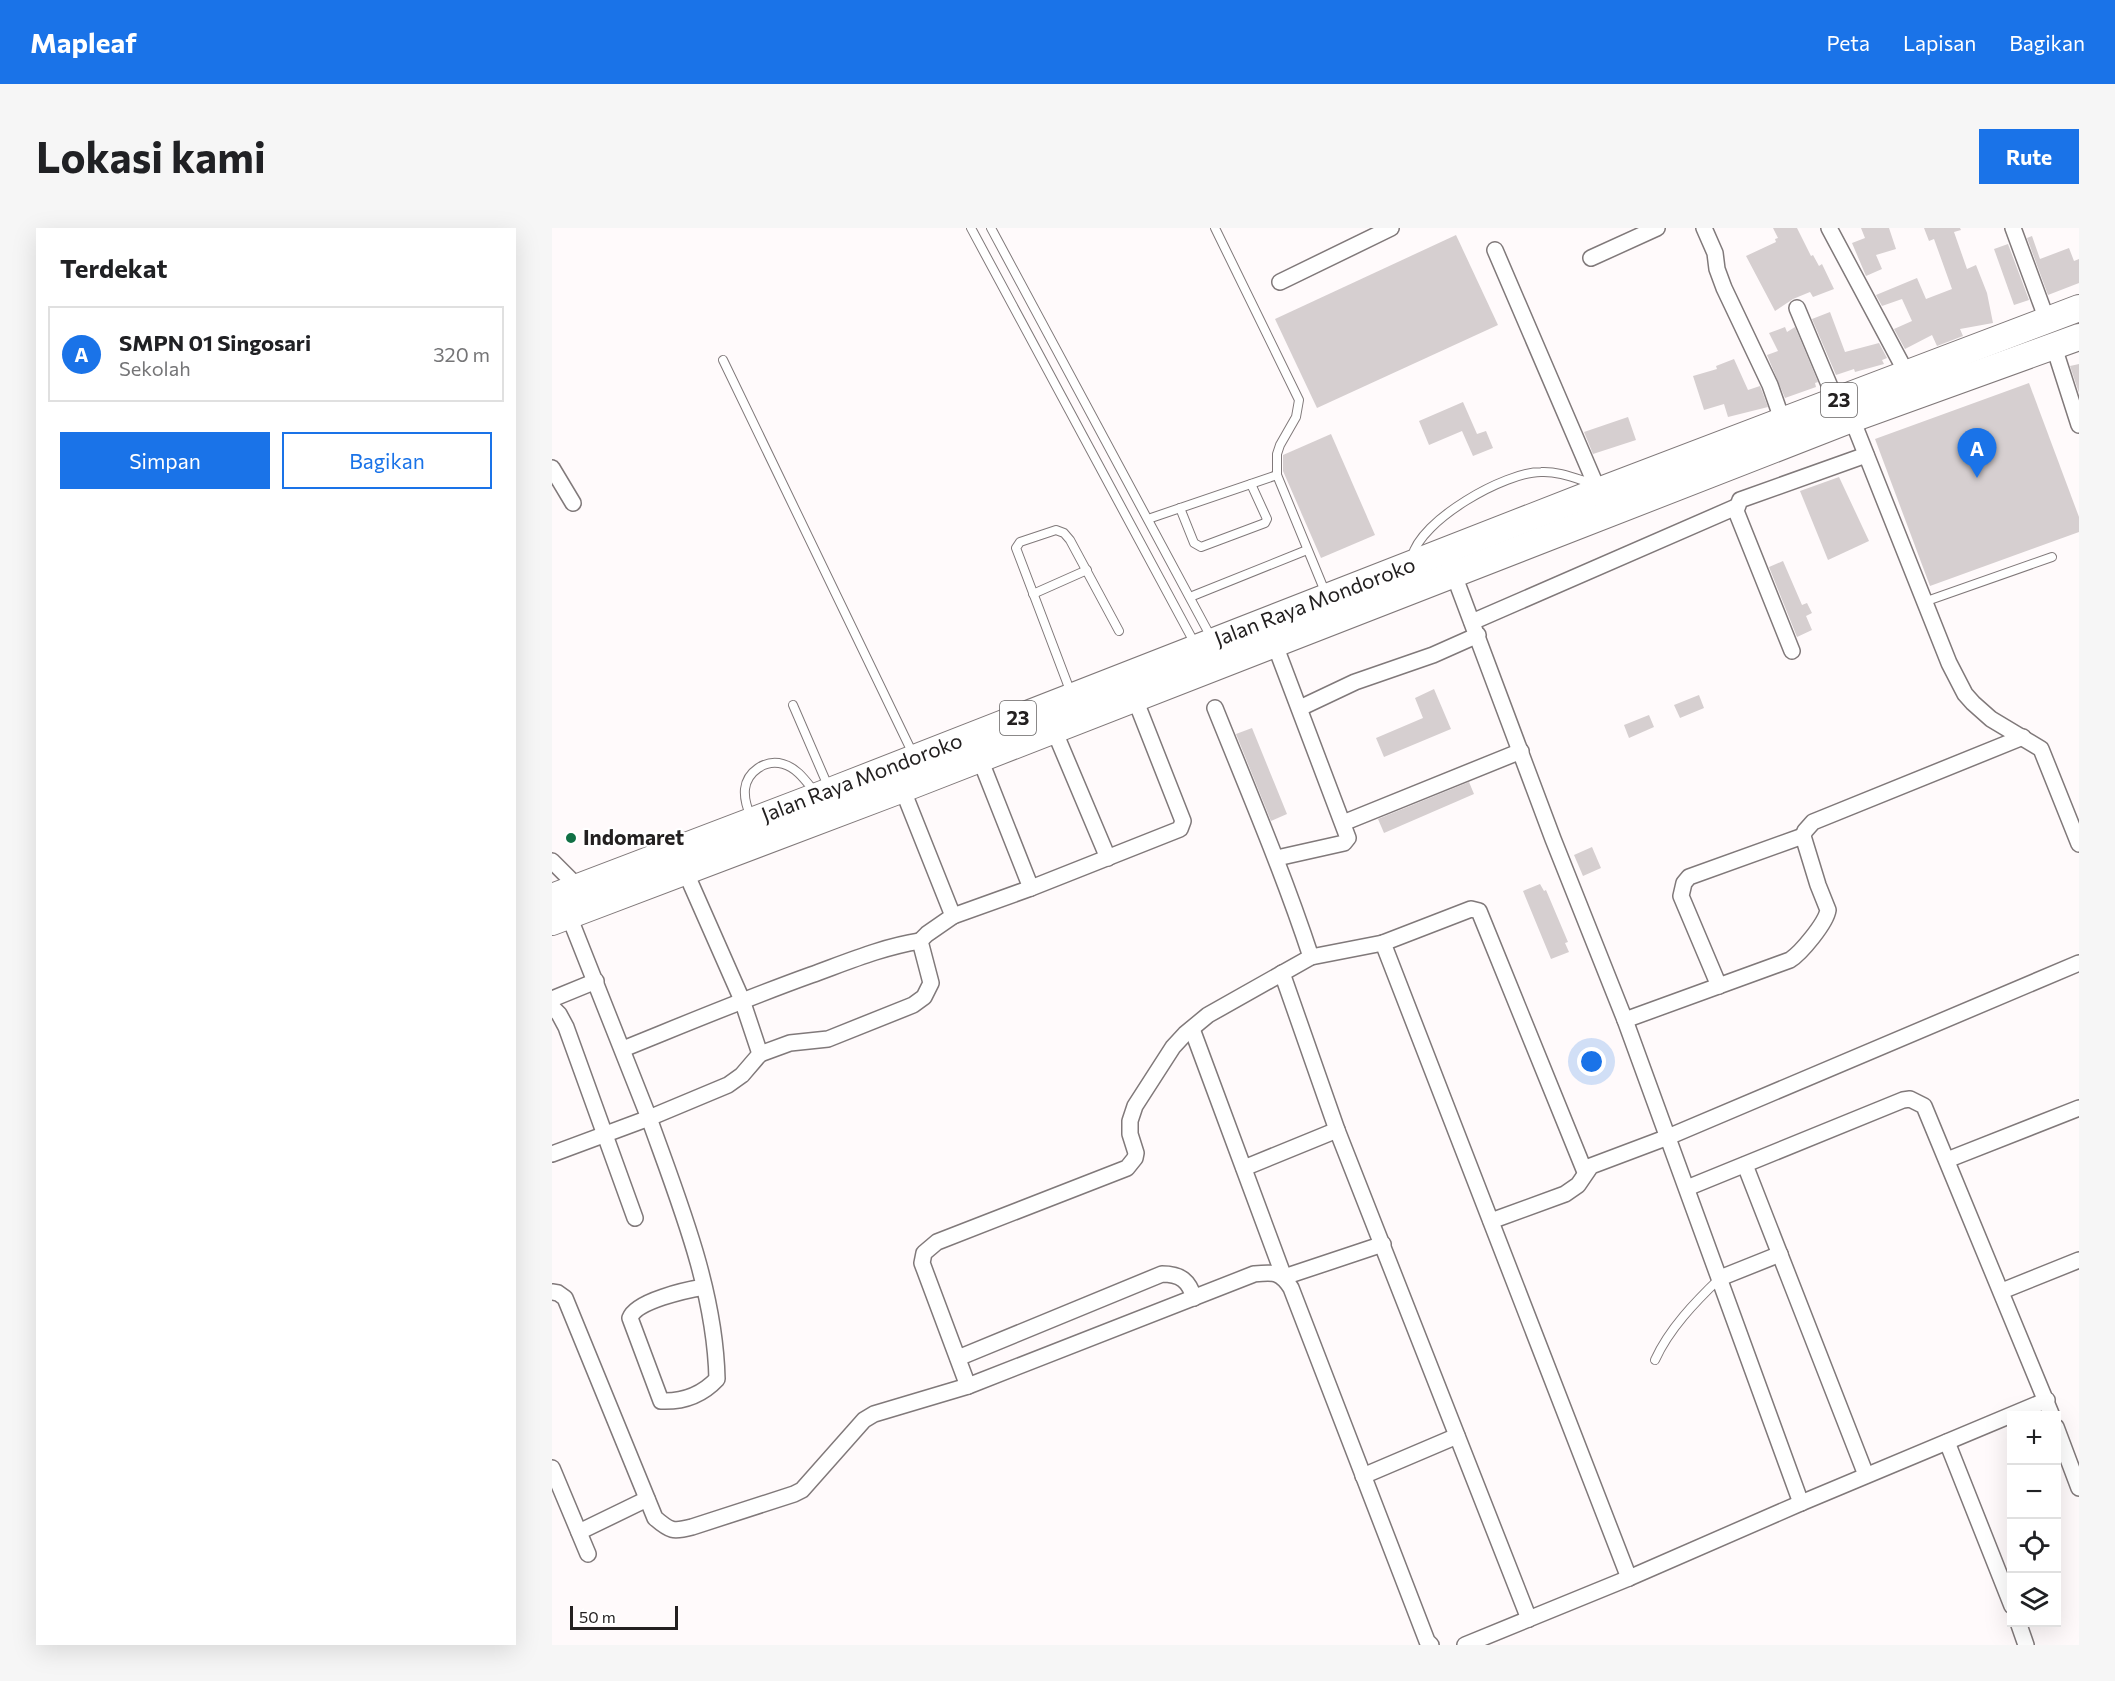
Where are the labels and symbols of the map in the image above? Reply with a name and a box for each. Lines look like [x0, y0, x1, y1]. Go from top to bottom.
road number: 23 [1821, 383, 1857, 417]
pin: A [1958, 428, 1996, 478]
street label: Jalan Raya Mondoroko [1210, 551, 1418, 650]
road number: 23 [1000, 701, 1036, 735]
street label: Jalan Raya Mondoroko [757, 727, 965, 826]
place label: Indomaret [583, 824, 684, 849]
marker: Indomaret [564, 831, 578, 845]
your location [1577, 1047, 1606, 1076]
scale bar [570, 1603, 678, 1630]

